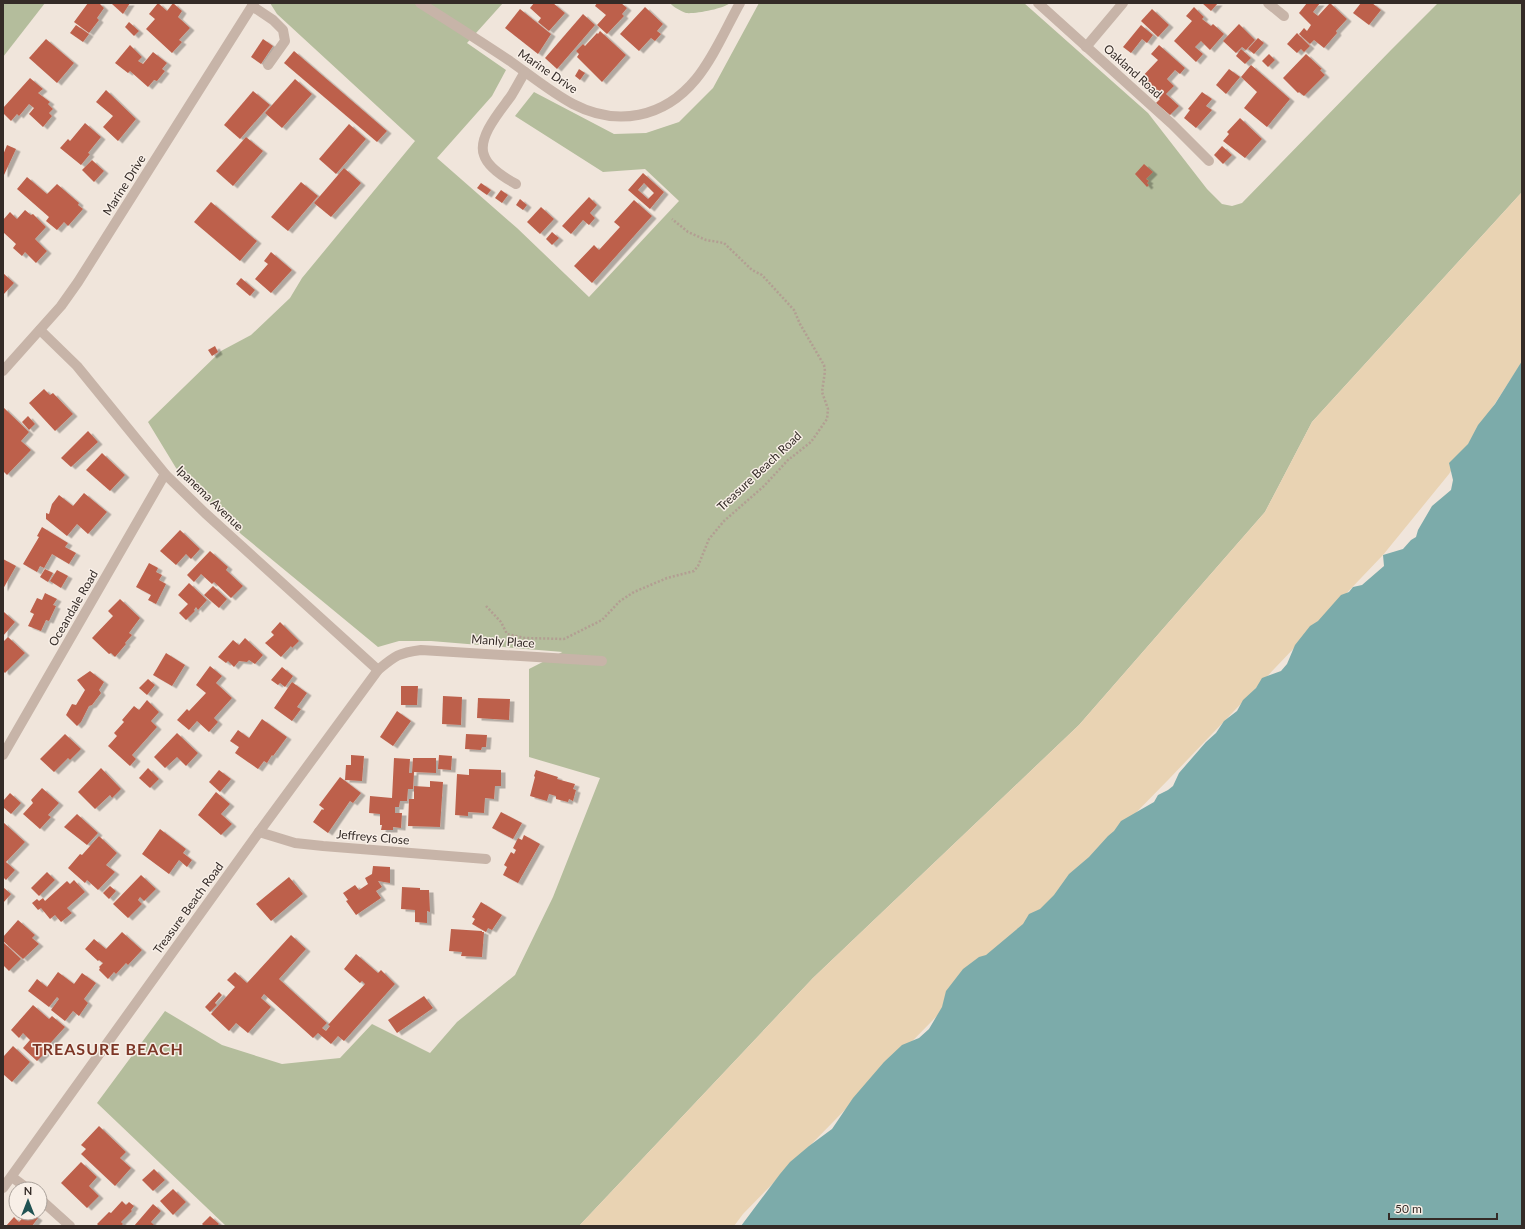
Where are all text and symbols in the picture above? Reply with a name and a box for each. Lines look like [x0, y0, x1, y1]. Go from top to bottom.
street label: Oakland Road [1101, 41, 1165, 101]
street label: Marine Drive [515, 46, 581, 96]
street label: Marine Drive [99, 152, 149, 218]
street label: Treasure Beach Road [714, 428, 804, 514]
street label: Ipanema Avenue [173, 462, 247, 534]
street label: Oceandale Road [45, 567, 101, 649]
street label: Manly Place [471, 631, 535, 651]
street label: Jeffreys Close [336, 826, 410, 848]
street label: Treasure Beach Road [150, 859, 226, 957]
district label: TREASURE BEACH [32, 1039, 184, 1058]
north arrow [8, 1181, 48, 1221]
text: N [24, 1184, 32, 1197]
scale bar [1389, 1195, 1497, 1221]
text: 50 m [1395, 1201, 1422, 1216]

